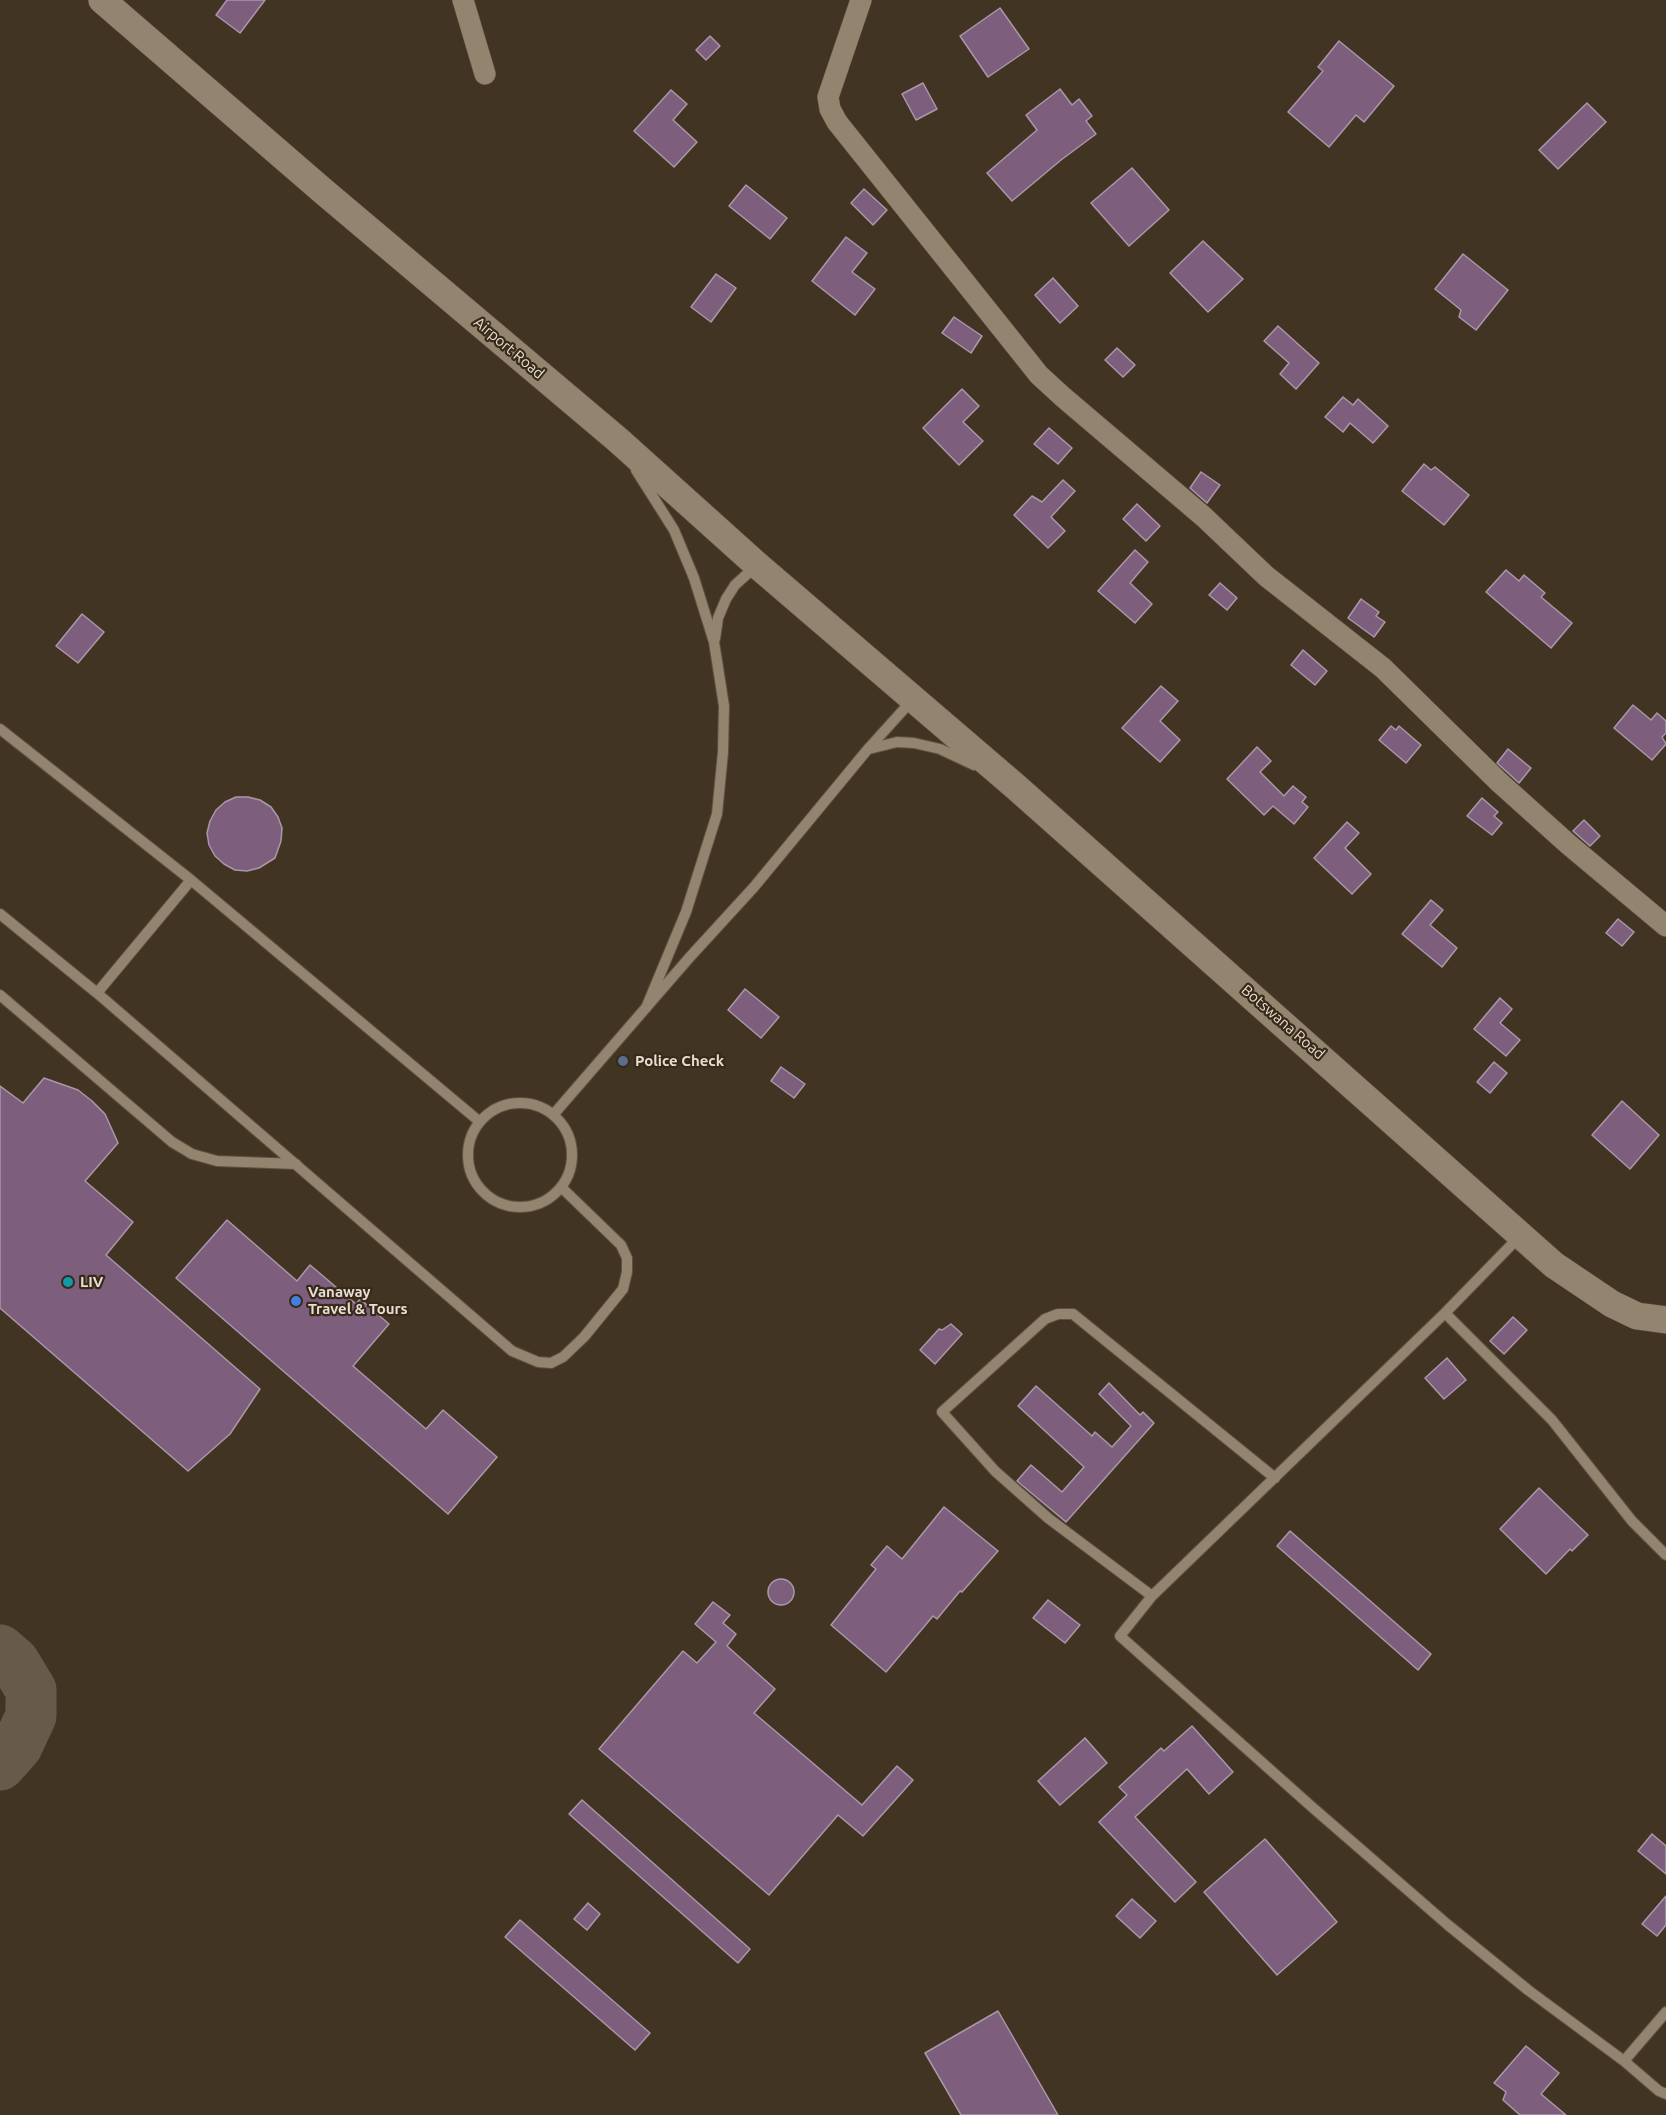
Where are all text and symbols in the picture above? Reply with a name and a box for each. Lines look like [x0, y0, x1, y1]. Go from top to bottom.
street label: Airport Road [470, 313, 548, 383]
street label: Botswana Road [1238, 981, 1328, 1063]
place label: Police Check [635, 1052, 724, 1070]
marker: Police Check [616, 1054, 630, 1068]
place label: LIV [80, 1273, 103, 1291]
marker: LIV [61, 1275, 75, 1289]
place label: Vanaway Travel & Tours [308, 1283, 408, 1318]
marker: Vanaway Travel & Tours [289, 1294, 303, 1308]

